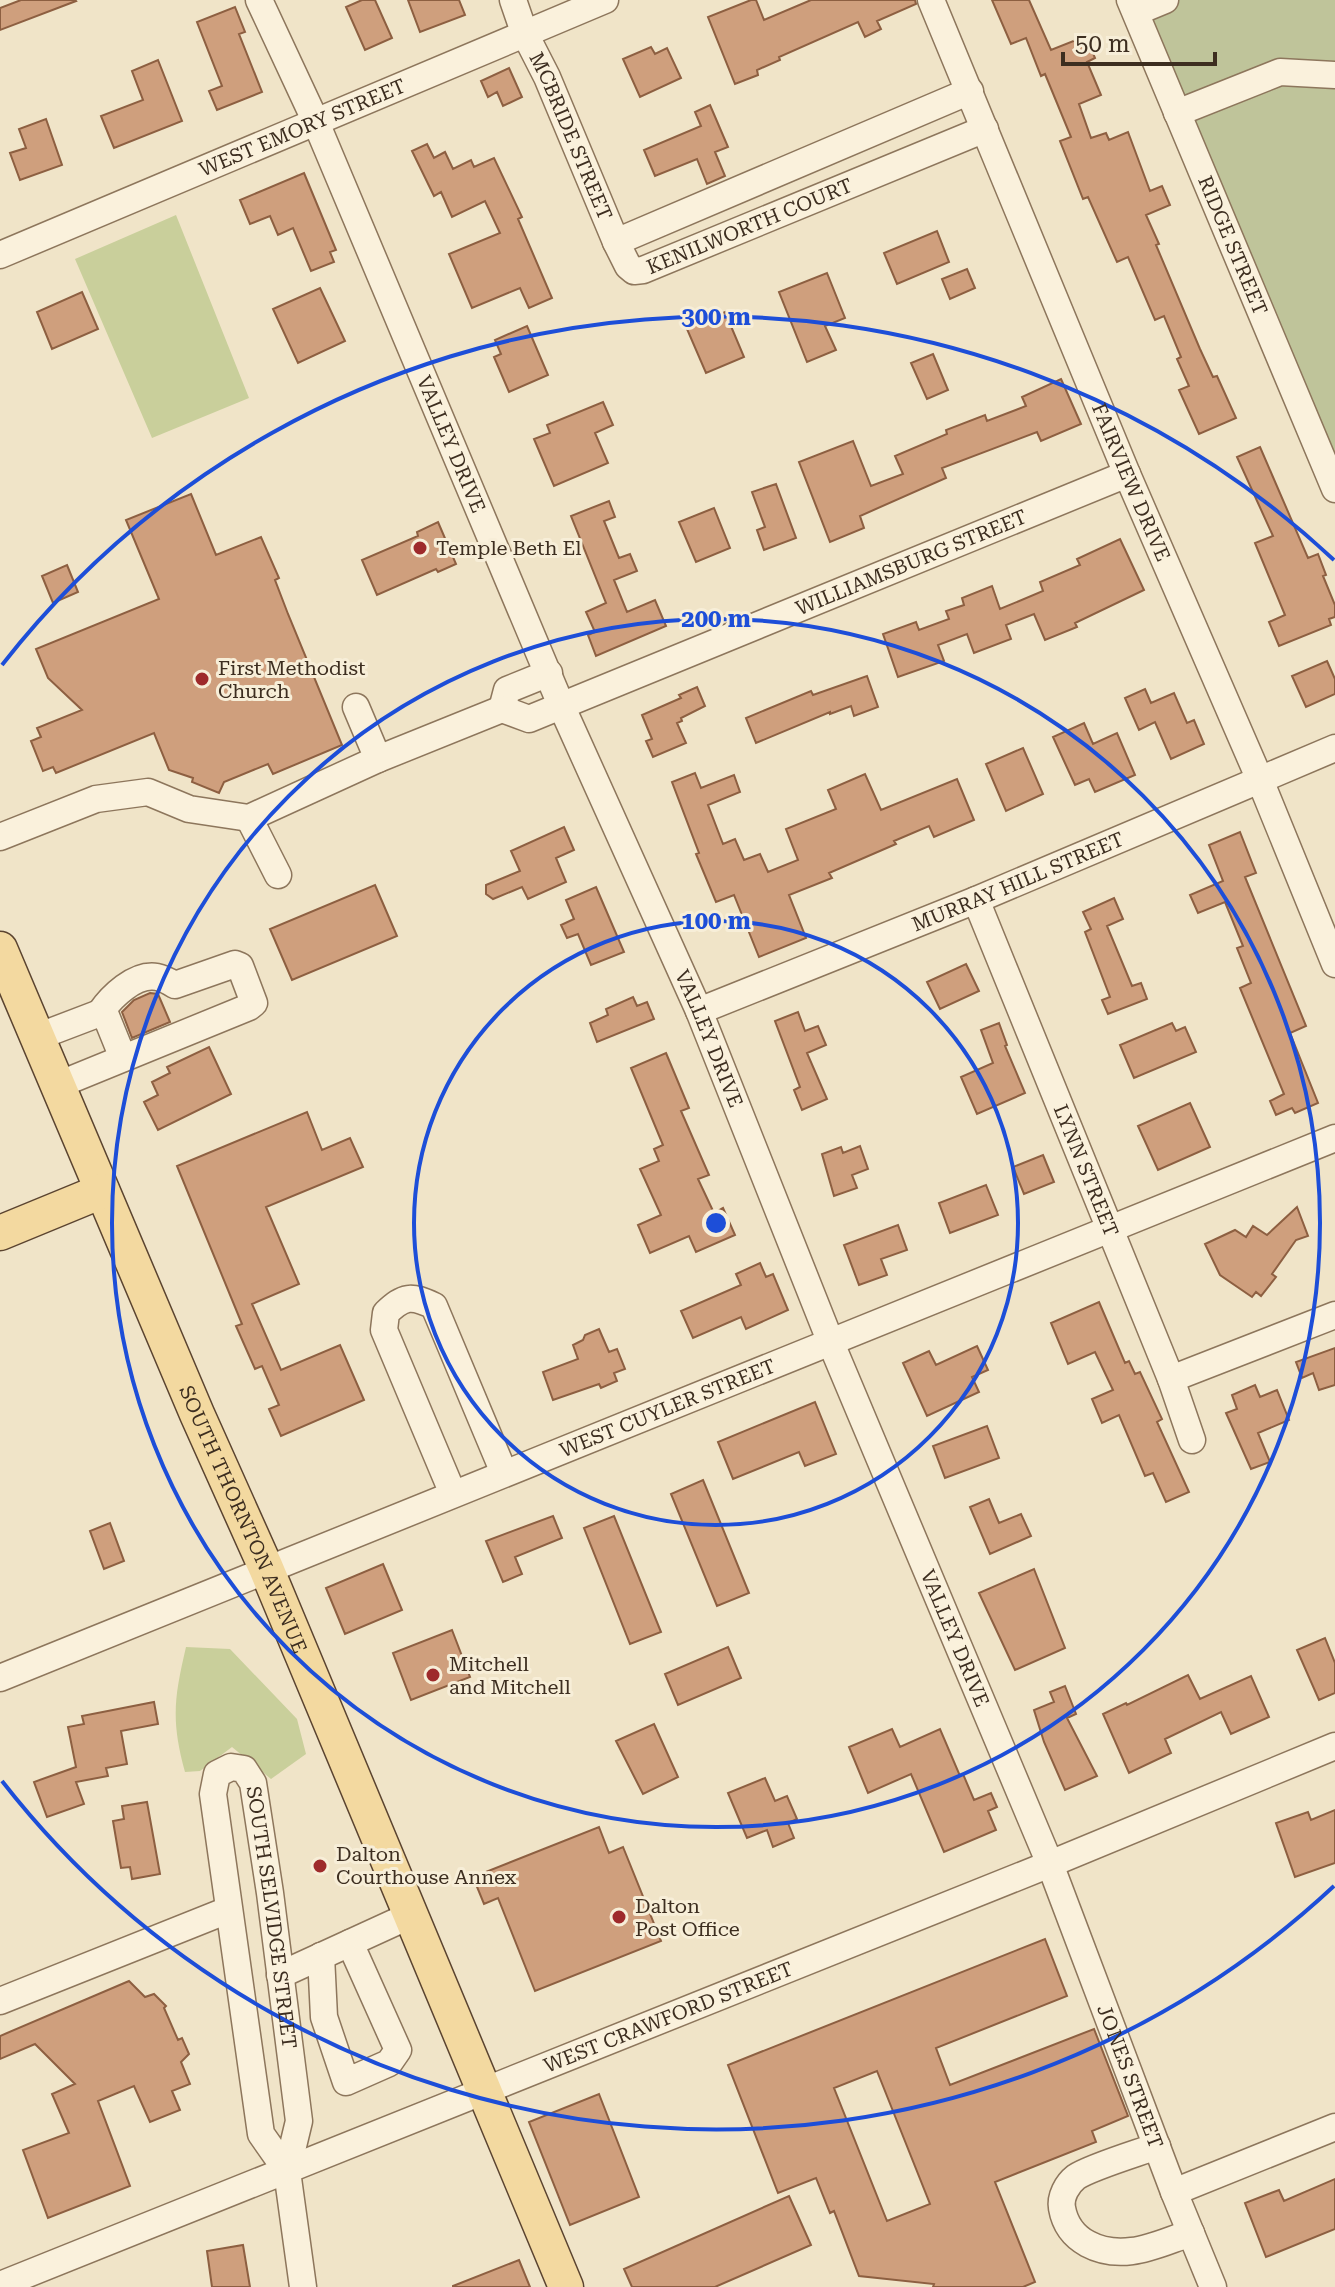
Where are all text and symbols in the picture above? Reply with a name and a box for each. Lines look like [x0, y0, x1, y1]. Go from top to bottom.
scale bar [1063, 16, 1215, 66]
text: 50 m [1075, 30, 1130, 58]
street label: MCBRIDE STREET [524, 48, 617, 223]
street label: WEST EMORY STREET [195, 73, 409, 182]
street label: RIDGE STREET [1193, 172, 1273, 318]
street label: KENILWORTH COURT [643, 173, 856, 279]
text: 300 m [681, 303, 751, 331]
street label: VALLEY DRIVE [412, 372, 491, 516]
street label: FAIRVIEW DRIVE [1087, 399, 1175, 565]
street label: WILLIAMSBURG STREET [792, 504, 1030, 620]
place label: Temple Beth El [436, 536, 582, 560]
marker: Temple Beth El [411, 539, 429, 557]
text: 200 m [681, 605, 751, 633]
place label: First Methodist Church [218, 656, 366, 703]
marker: First Methodist Church [193, 670, 211, 688]
street label: MURRAY HILL STREET [908, 827, 1127, 936]
text: 100 m [681, 907, 751, 935]
street label: VALLEY DRIVE [670, 966, 748, 1111]
street label: LYNN STREET [1049, 1101, 1124, 1240]
centre of rings [702, 1209, 730, 1237]
street label: WEST CUYLER STREET [556, 1354, 779, 1462]
street label: SOUTH THORNTON AVENUE [174, 1382, 312, 1657]
street label: VALLEY DRIVE [916, 1566, 994, 1710]
place label: Mitchell and Mitchell [449, 1652, 571, 1699]
marker: Mitchell and Mitchell [424, 1666, 442, 1684]
street label: SOUTH SELVIDGE STREET [242, 1784, 302, 2050]
place label: Dalton Courthouse Annex [336, 1842, 517, 1889]
marker: Dalton Courthouse Annex [311, 1857, 329, 1875]
place label: Dalton Post Office [635, 1894, 740, 1941]
marker: Dalton Post Office [610, 1908, 628, 1926]
street label: WEST CRAWFORD STREET [540, 1956, 796, 2078]
street label: JONES STREET [1092, 2001, 1168, 2151]

